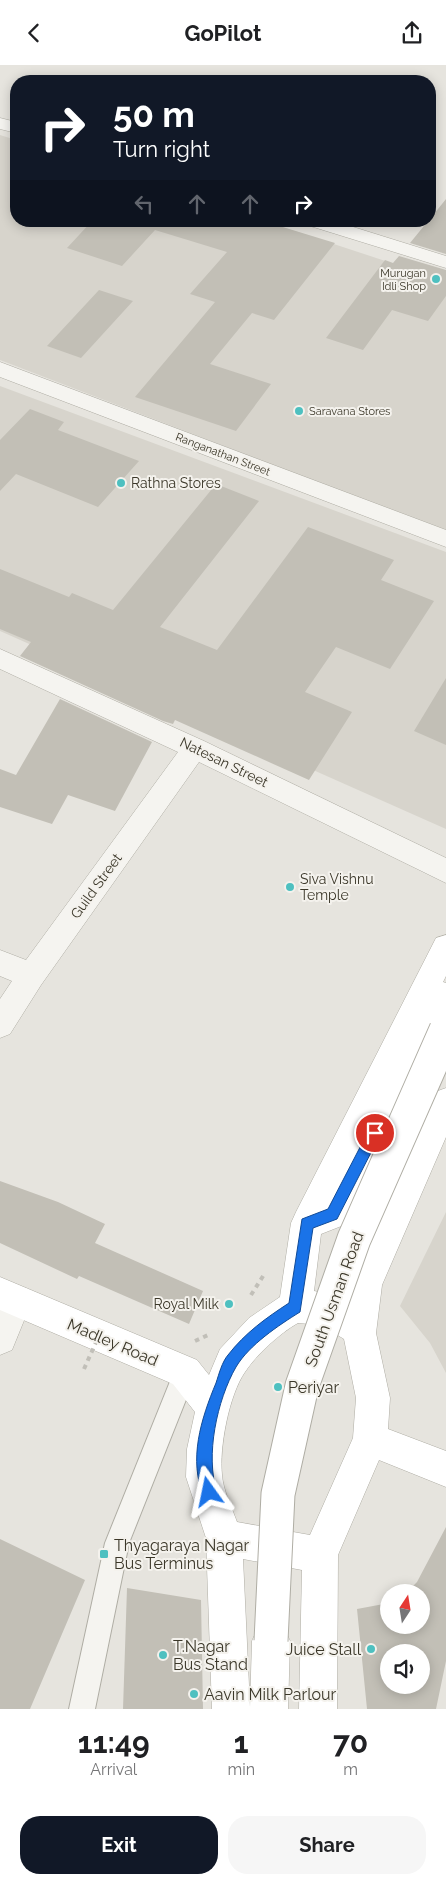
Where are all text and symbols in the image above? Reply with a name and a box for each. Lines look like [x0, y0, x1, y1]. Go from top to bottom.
icon: back [20, 19, 48, 47]
icon: share [398, 19, 426, 47]
text: GoPilot [185, 20, 261, 46]
text: 50 m [113, 94, 195, 135]
icon: right [30, 95, 95, 160]
text: Turn right [113, 136, 210, 162]
icon: left [130, 190, 158, 218]
icon: ahead [183, 190, 211, 218]
icon: ahead [236, 190, 264, 218]
icon: right [289, 190, 317, 218]
place label: Murugan Idli Shop [380, 267, 426, 293]
marker: Murugan Idli Shop [430, 273, 442, 285]
marker: Saravana Stores [293, 405, 305, 417]
place label: Saravana Stores [309, 405, 390, 418]
street label: Ranganathan Street [174, 430, 272, 479]
place label: Rathna Stores [131, 475, 221, 491]
marker: Rathna Stores [115, 477, 127, 489]
street label: Natesan Street [177, 734, 271, 790]
street label: Guild Street [67, 850, 125, 922]
place label: Siva Vishnu Temple [300, 871, 374, 903]
marker: Siva Vishnu Temple [284, 881, 296, 893]
pin [354, 1112, 396, 1154]
icon: arrive [361, 1119, 389, 1147]
street label: South Usman Road [301, 1229, 368, 1369]
place label: Royal Milk [153, 1296, 220, 1312]
marker: Royal Milk [223, 1298, 235, 1310]
street label: Madley Road [65, 1315, 161, 1370]
place label: Periyar [288, 1378, 339, 1397]
marker: Periyar [272, 1381, 284, 1393]
position arrow [182, 1465, 234, 1517]
place label: Thyagaraya Nagar Bus Terminus [114, 1536, 250, 1573]
marker: Thyagaraya Nagar Bus Terminus [98, 1548, 110, 1560]
north arrow [380, 1584, 430, 1634]
map controls [380, 1584, 430, 1694]
place label: T.Nagar Bus Stand [173, 1637, 248, 1674]
place label: Juice Stall [286, 1640, 362, 1659]
marker: Juice Stall [365, 1643, 377, 1655]
button: sound [380, 1644, 430, 1694]
marker: T.Nagar Bus Stand [157, 1649, 169, 1661]
place label: Aavin Milk Parlour [204, 1685, 337, 1704]
marker: Aavin Milk Parlour [188, 1688, 200, 1700]
text: 11:49 [78, 1725, 150, 1760]
text: 1 [234, 1725, 249, 1760]
text: 70 [333, 1725, 368, 1760]
text: Arrival [90, 1760, 137, 1779]
text: min [228, 1760, 255, 1779]
text: m [343, 1760, 358, 1779]
button: Exit [20, 1816, 218, 1874]
button: Share [228, 1816, 426, 1874]

